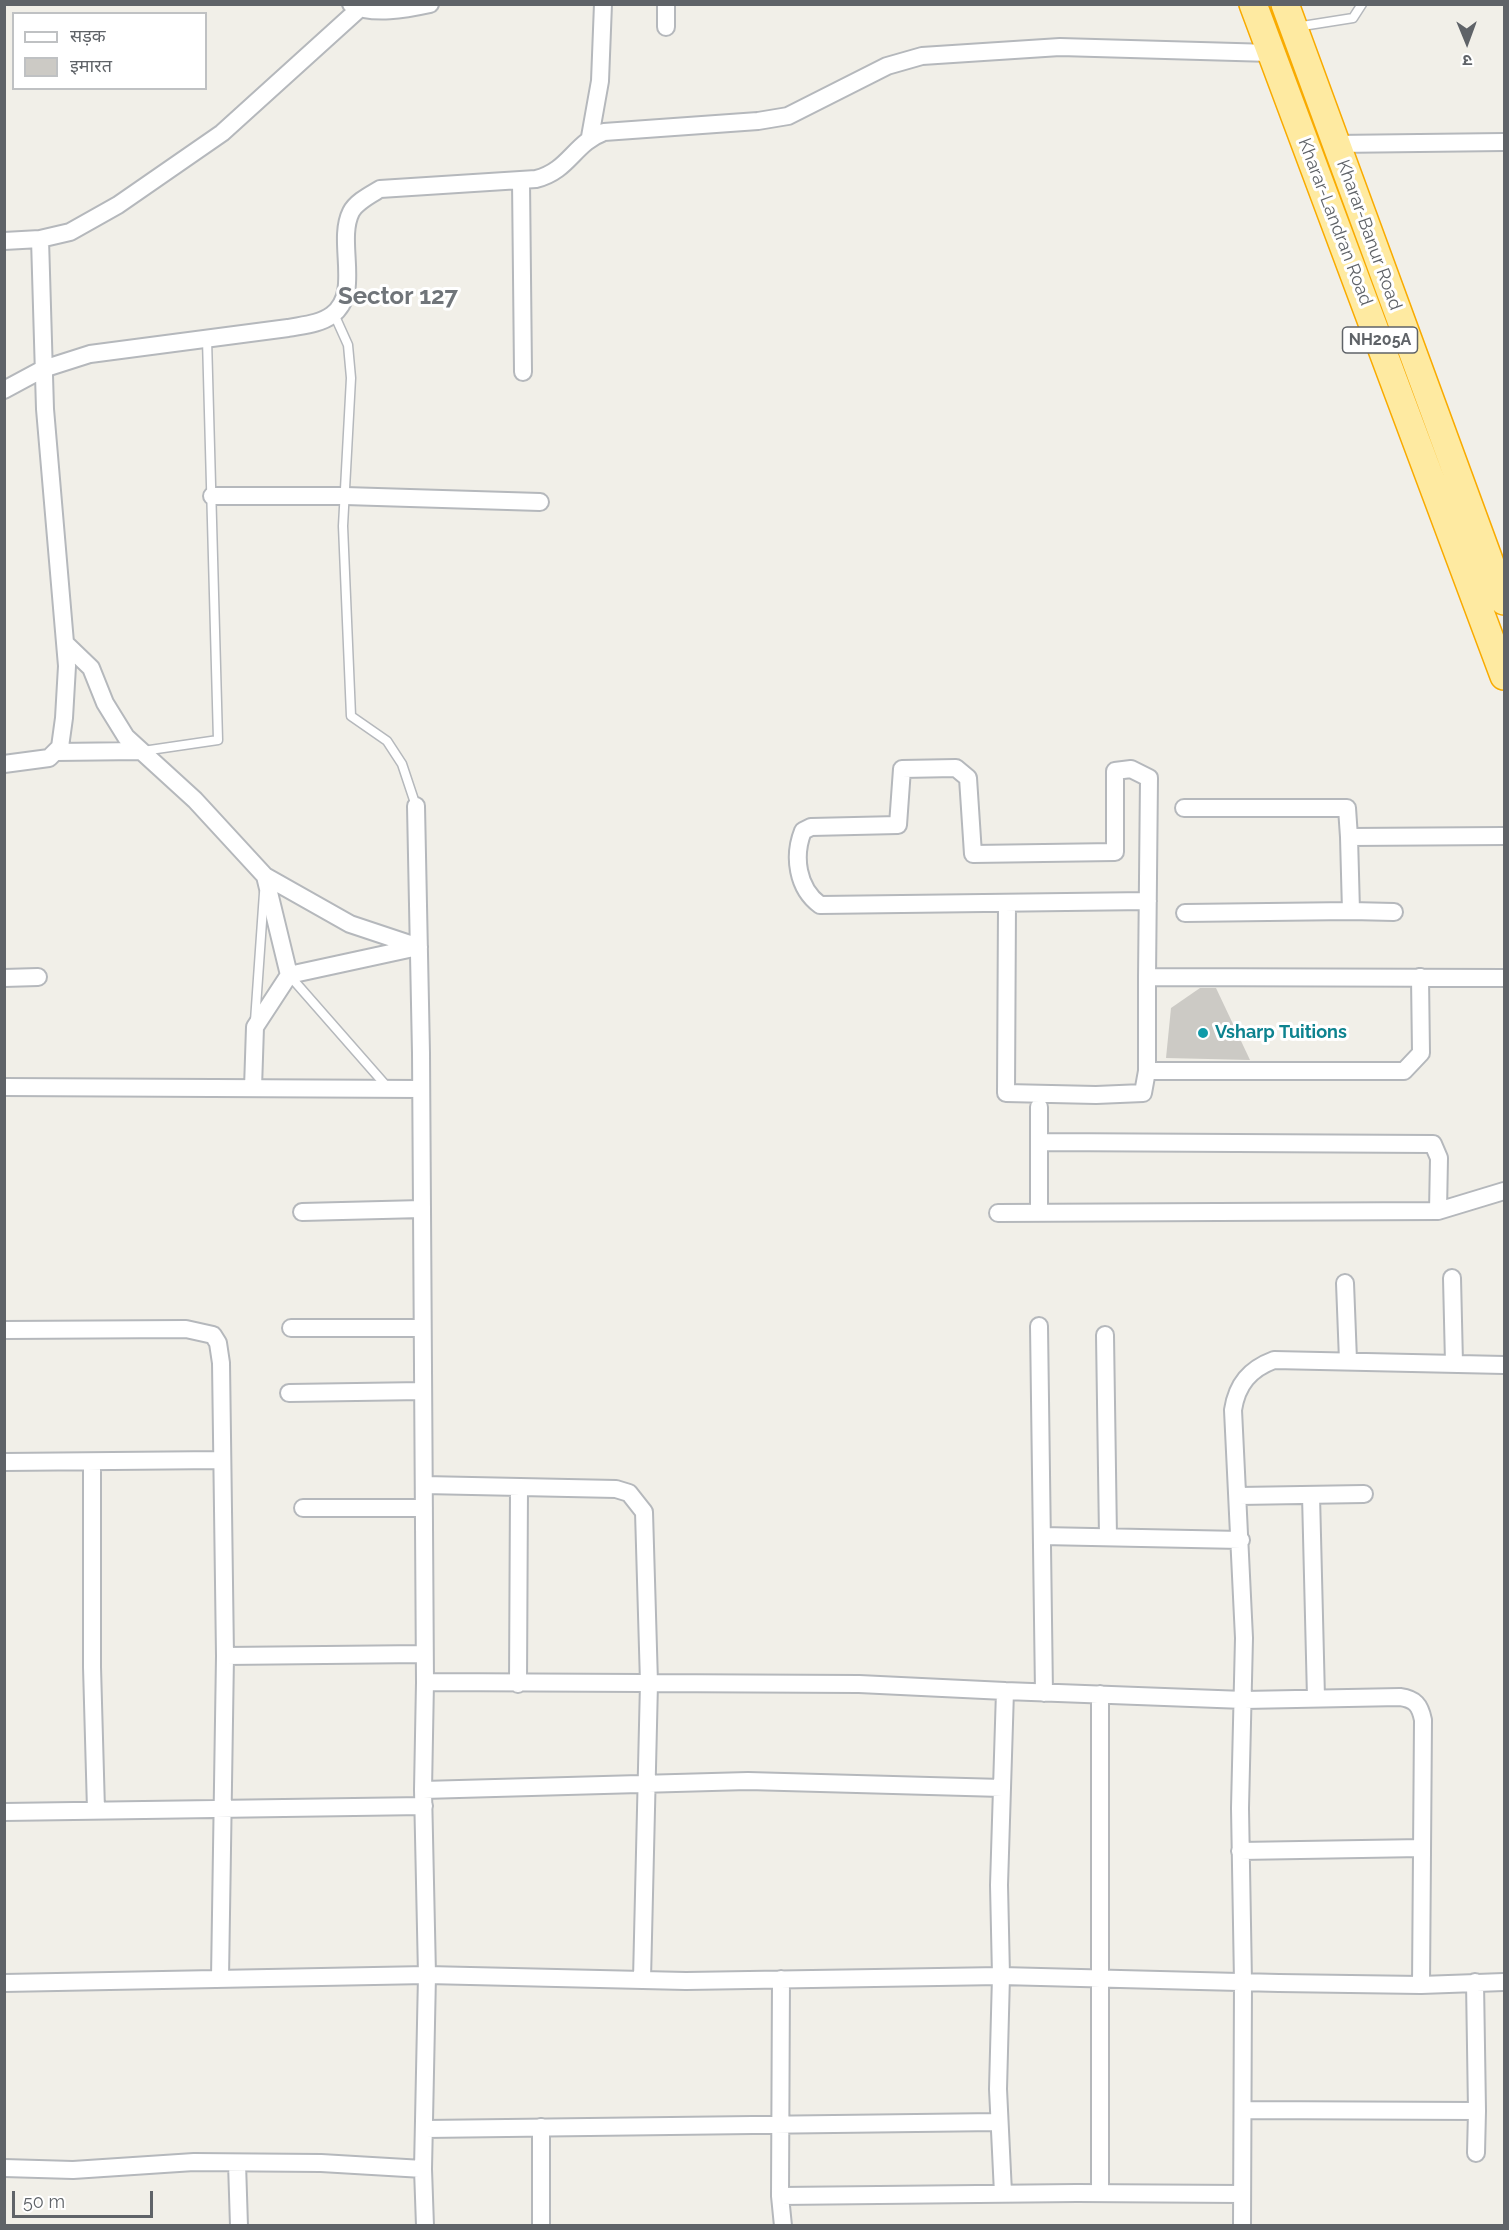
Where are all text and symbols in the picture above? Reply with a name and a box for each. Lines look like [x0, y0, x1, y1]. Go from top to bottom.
legend [12, 12, 207, 90]
north arrow [1437, 12, 1497, 72]
text: सड़क [70, 25, 106, 46]
text: उ [1462, 51, 1472, 70]
text: इमारत [70, 55, 112, 76]
street label: Kharar-Landran Road [1293, 135, 1377, 309]
street label: Kharar-Banur Road [1332, 157, 1406, 313]
district label: Sector 127 [338, 283, 458, 311]
road number: NH205A [1342, 327, 1418, 353]
place label: Vsharp Tuitions [1215, 1022, 1347, 1044]
marker: Vsharp Tuitions [1196, 1026, 1210, 1040]
scale bar [15, 2179, 156, 2217]
text: 50 m [23, 2191, 65, 2212]

